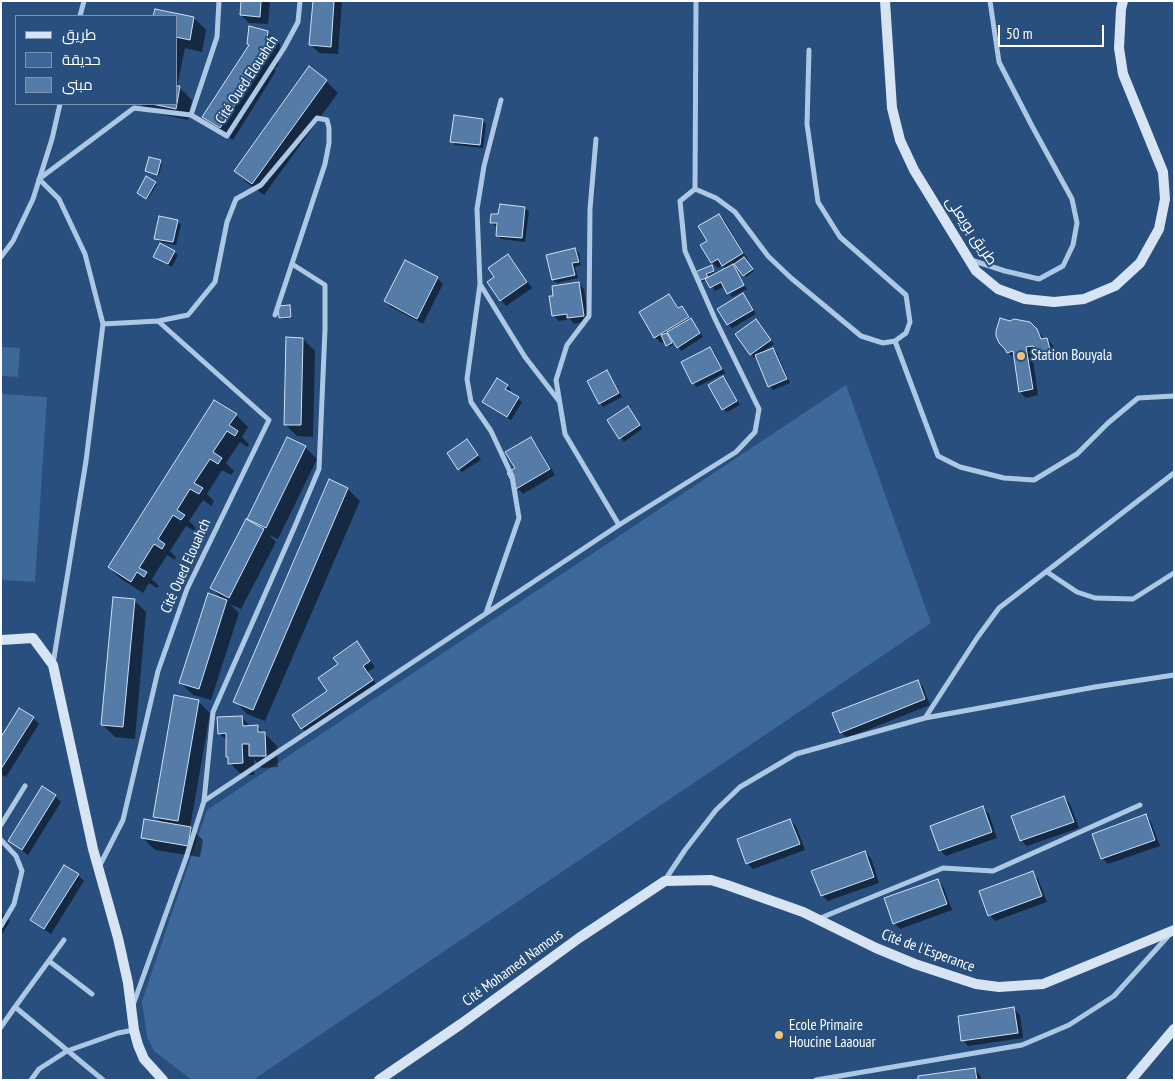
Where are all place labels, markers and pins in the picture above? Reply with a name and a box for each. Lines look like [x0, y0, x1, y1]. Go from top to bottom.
place label: Station Bouyala [1031, 347, 1112, 365]
marker: Station Bouyala [1015, 350, 1027, 362]
place label: Ecole Primaire Houcine Laaouar [789, 1017, 876, 1052]
marker: Ecole Primaire Houcine Laaouar [773, 1029, 785, 1041]

